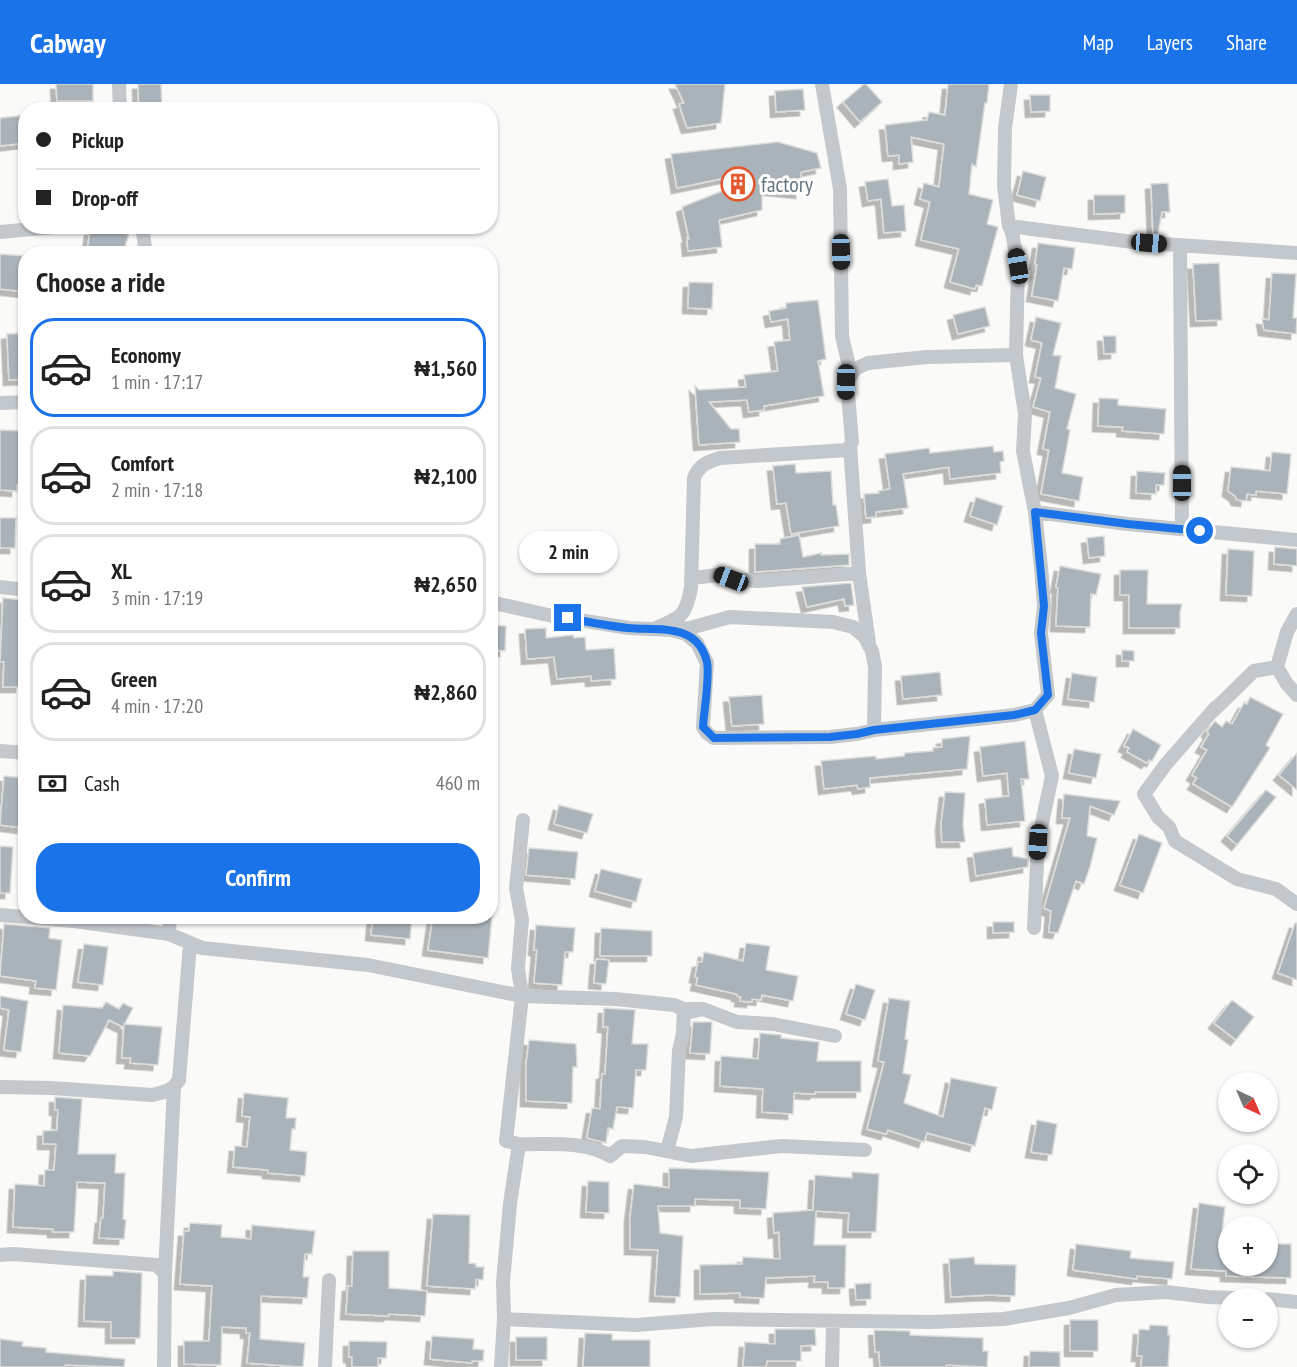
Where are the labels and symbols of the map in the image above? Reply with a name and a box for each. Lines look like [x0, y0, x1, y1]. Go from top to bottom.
building icon: factory [720, 166, 756, 202]
place label: factory [761, 170, 814, 198]
car [1130, 233, 1168, 253]
car [832, 234, 850, 270]
car [1006, 247, 1030, 285]
car [837, 364, 855, 400]
car [1173, 465, 1191, 501]
route start [1186, 517, 1213, 544]
callout: 2 min [518, 531, 618, 573]
car [711, 564, 751, 594]
route end [554, 604, 581, 631]
car [1028, 824, 1048, 860]
north arrow [1218, 1072, 1278, 1132]

